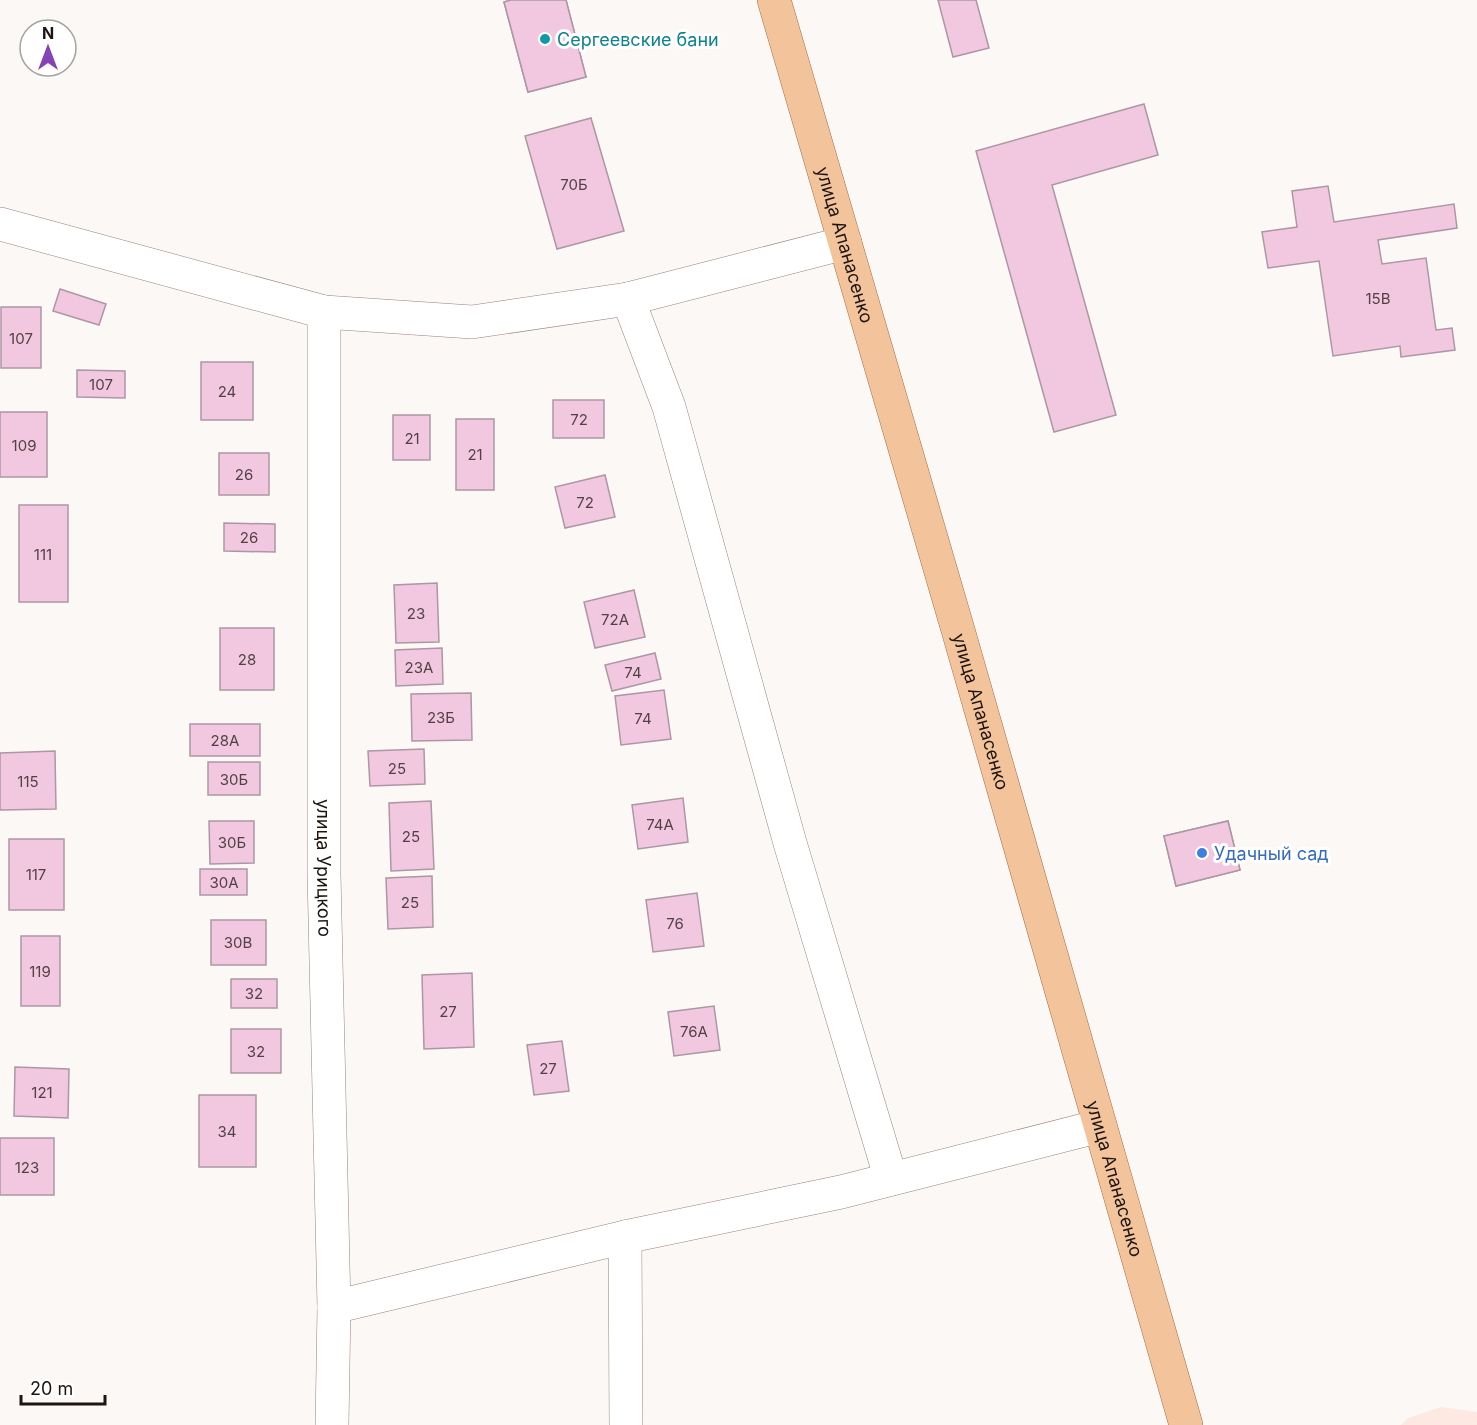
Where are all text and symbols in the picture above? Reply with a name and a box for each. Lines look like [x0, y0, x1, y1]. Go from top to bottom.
north arrow [18, 18, 78, 78]
text: N [42, 23, 54, 43]
place label: Сергеевские бани [557, 29, 719, 50]
marker: Сергеевские бани [538, 32, 552, 46]
street label: улица Апанасенко [813, 164, 878, 325]
house number: 70Б [560, 175, 588, 194]
house number: 15В [1365, 289, 1391, 308]
house number: 107 [9, 329, 33, 348]
house number: 107 [89, 375, 113, 394]
house number: 24 [218, 382, 236, 401]
house number: 72 [570, 410, 588, 429]
house number: 21 [404, 429, 420, 448]
house number: 109 [12, 436, 36, 455]
house number: 21 [467, 445, 483, 464]
house number: 26 [235, 465, 253, 484]
house number: 72 [576, 493, 594, 512]
house number: 26 [240, 528, 258, 547]
house number: 111 [34, 545, 52, 564]
house number: 23 [407, 604, 425, 623]
house number: 72А [601, 610, 629, 629]
street label: улица Апанасенко [949, 631, 1014, 792]
house number: 28 [238, 650, 256, 669]
house number: 23А [405, 658, 433, 677]
house number: 74 [624, 663, 642, 682]
house number: 23Б [427, 708, 455, 727]
house number: 74 [634, 709, 652, 728]
house number: 28А [211, 731, 239, 750]
house number: 25 [388, 759, 406, 778]
house number: 30Б [220, 770, 248, 789]
house number: 115 [17, 772, 39, 791]
street label: улица Урицкого [314, 799, 336, 937]
house number: 74А [646, 815, 674, 834]
house number: 25 [402, 827, 420, 846]
house number: 30Б [218, 833, 246, 852]
place label: Удачный сад [1214, 843, 1329, 864]
marker: Удачный сад [1195, 846, 1209, 860]
house number: 117 [26, 865, 46, 884]
house number: 30А [209, 873, 239, 892]
house number: 25 [401, 893, 419, 912]
house number: 76 [666, 914, 684, 933]
house number: 30В [224, 933, 252, 952]
house number: 119 [29, 962, 51, 981]
house number: 32 [245, 984, 263, 1003]
house number: 27 [439, 1002, 457, 1021]
house number: 76А [680, 1022, 708, 1041]
house number: 32 [247, 1042, 265, 1061]
house number: 27 [539, 1059, 557, 1078]
house number: 121 [31, 1083, 53, 1102]
street label: улица Апанасенко [1083, 1098, 1148, 1259]
house number: 34 [218, 1122, 236, 1141]
house number: 123 [15, 1158, 39, 1177]
scale bar [21, 1368, 105, 1406]
text: 20 m [30, 1378, 73, 1399]

